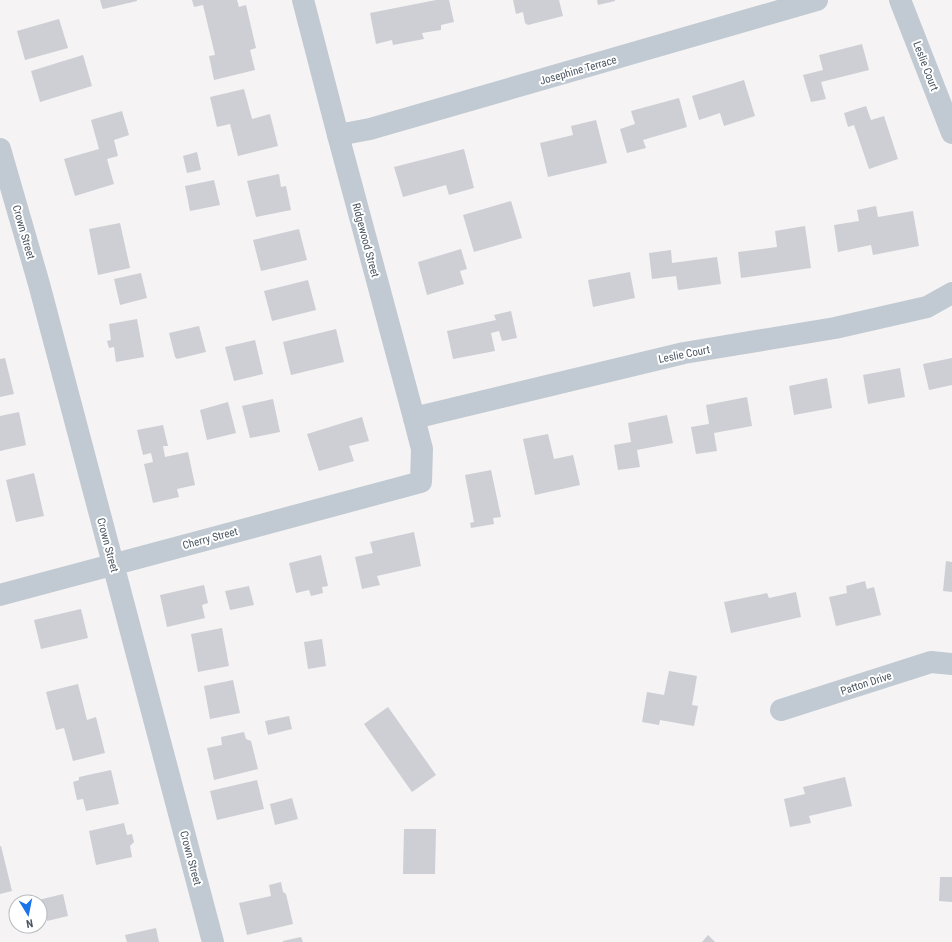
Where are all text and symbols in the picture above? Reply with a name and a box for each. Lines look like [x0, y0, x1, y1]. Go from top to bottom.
street label: Leslie Court [910, 40, 941, 93]
street label: Josephine Terrace [538, 53, 618, 88]
street label: Ridgewood Street [349, 202, 382, 279]
street label: Crown Street [10, 204, 37, 261]
street label: Leslie Court [657, 343, 711, 366]
street label: Crown Street [94, 517, 121, 574]
street label: Cherry Street [181, 525, 239, 552]
street label: Patton Drive [839, 669, 893, 698]
street label: Crown Street [177, 830, 204, 887]
north arrow [8, 894, 48, 934]
text: N [25, 916, 34, 930]

